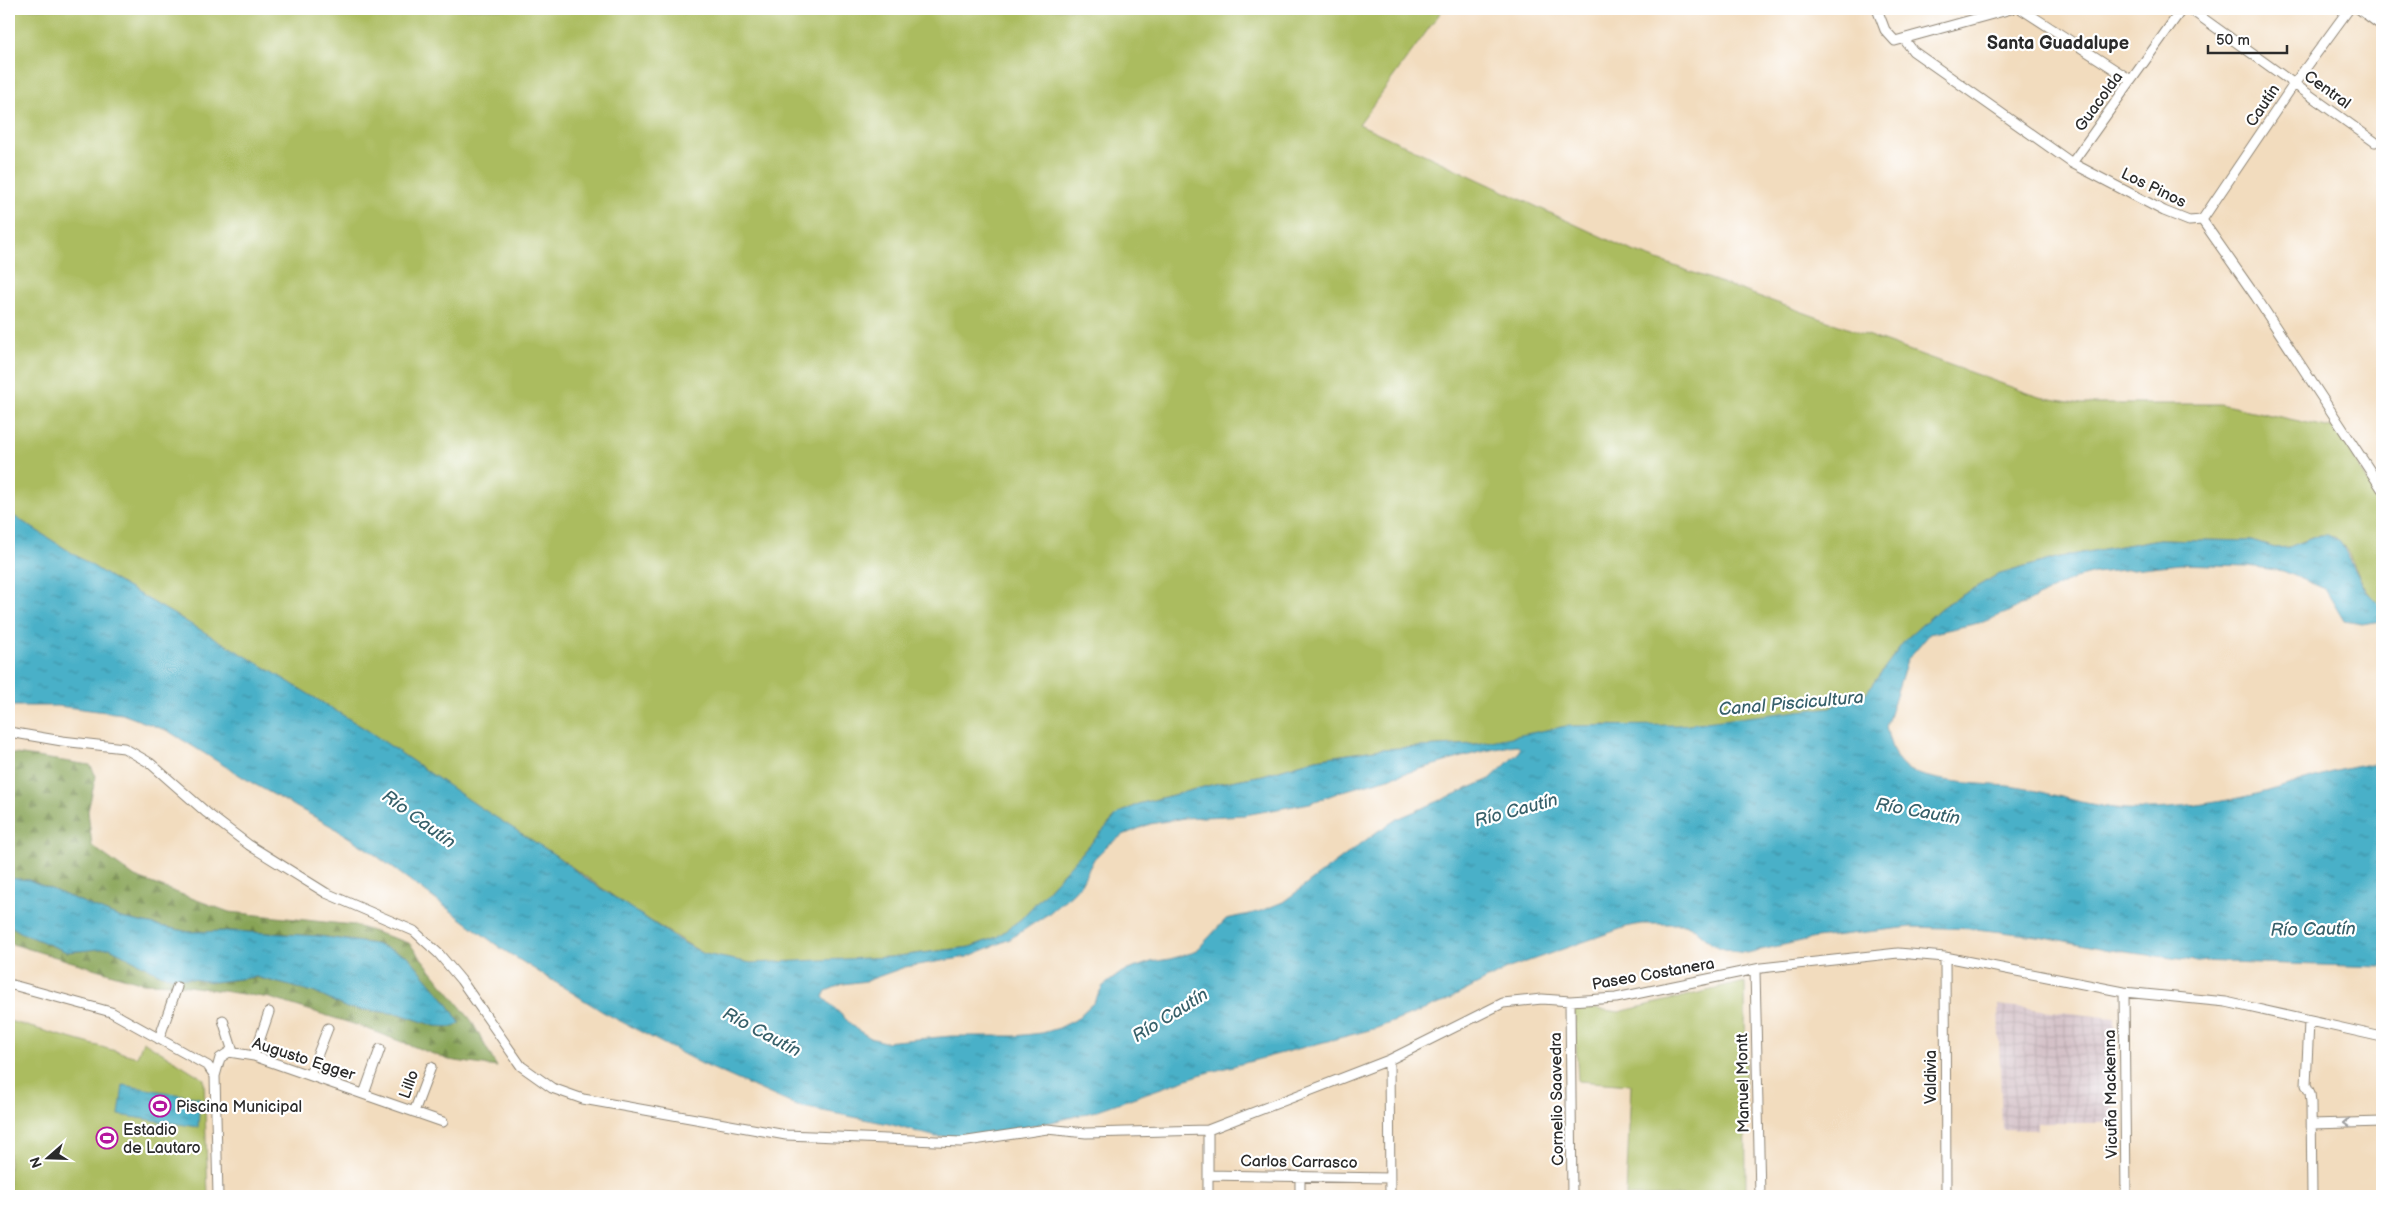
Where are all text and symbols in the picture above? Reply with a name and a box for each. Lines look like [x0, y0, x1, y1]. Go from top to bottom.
scale bar [2208, 22, 2287, 54]
text: 50 m [2216, 31, 2250, 50]
district label: Santa Guadalupe [1987, 33, 2129, 54]
street label: Central [2300, 67, 2354, 113]
street label: Guacolda [2071, 68, 2127, 135]
street label: Cautín [2242, 81, 2284, 131]
street label: Los Pinos [2118, 164, 2189, 212]
water label: Canal Piscicultura [1718, 687, 1865, 720]
water label: Río Cautín [378, 786, 459, 853]
water label: Río Cautín [1472, 789, 1560, 832]
water label: Río Cautín [1874, 794, 1962, 829]
water label: Río Cautín [2270, 918, 2356, 941]
street label: Paseo Costanera [1590, 954, 1716, 995]
water label: Río Cautín [1128, 984, 1212, 1047]
water label: Río Cautín [719, 1003, 804, 1062]
street label: Vicuña Mackenna [2101, 1029, 2122, 1159]
street label: Cornelio Saavedra [1547, 1032, 1568, 1166]
street label: Manuel Montt [1733, 1033, 1754, 1133]
street label: Augusto Egger [250, 1034, 357, 1085]
street label: Valdivia [1922, 1050, 1941, 1104]
street label: Lillo [396, 1068, 423, 1101]
sports icon: Piscina Municipal [148, 1094, 172, 1118]
place label: Piscina Municipal [176, 1098, 302, 1117]
one-way arrow [2343, 1118, 2350, 1128]
place label: Estadio de Lautaro [123, 1121, 201, 1158]
sports icon: Estadio de Lautaro [95, 1126, 119, 1150]
north arrow [22, 1132, 72, 1182]
street label: Carlos Carrasco [1240, 1152, 1358, 1173]
text: N [26, 1154, 46, 1170]

